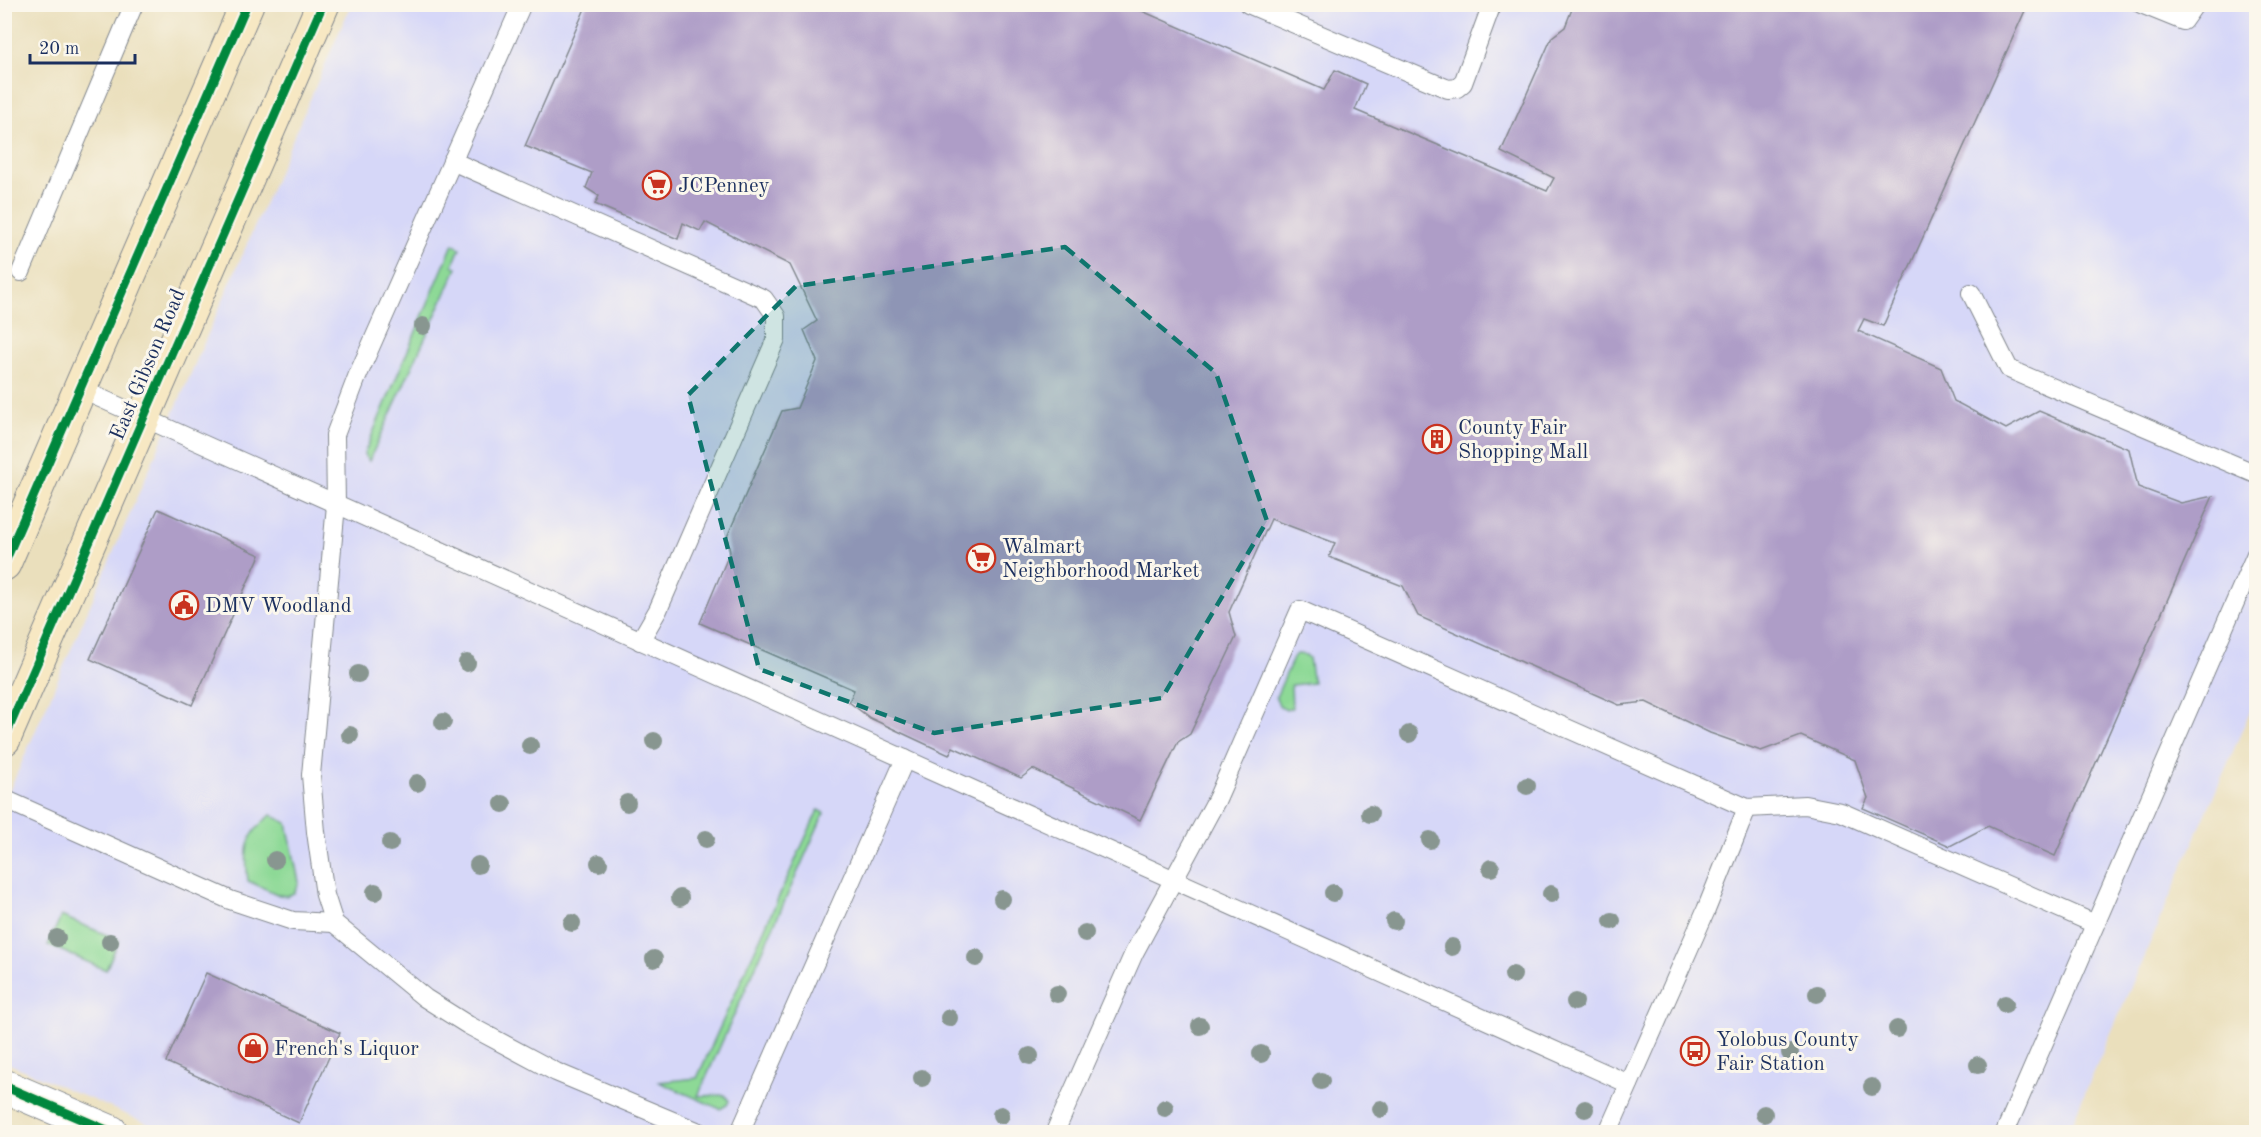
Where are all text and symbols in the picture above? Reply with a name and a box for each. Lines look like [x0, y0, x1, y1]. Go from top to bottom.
scale bar [30, 27, 135, 65]
text: 20 m [39, 40, 79, 58]
supermarket icon: JCPenney [641, 169, 673, 201]
place label: JCPenney [678, 176, 770, 197]
street label: East Gibson Road [107, 286, 190, 443]
place label: County Fair Shopping Mall [1458, 418, 1588, 463]
building icon: County Fair Shopping Mall [1421, 423, 1453, 455]
place label: Walmart Neighborhood Market [1002, 537, 1200, 582]
supermarket icon: Walmart Neighborhood Market [965, 542, 997, 574]
public building icon: DMV Woodland [168, 589, 200, 621]
place label: DMV Woodland [205, 596, 352, 617]
place label: Yolobus County Fair Station [1716, 1030, 1859, 1075]
shop icon: French's Liquor [237, 1032, 269, 1064]
bus stop icon: Yolobus County Fair Station [1679, 1035, 1711, 1067]
place label: French's Liquor [274, 1039, 419, 1060]

